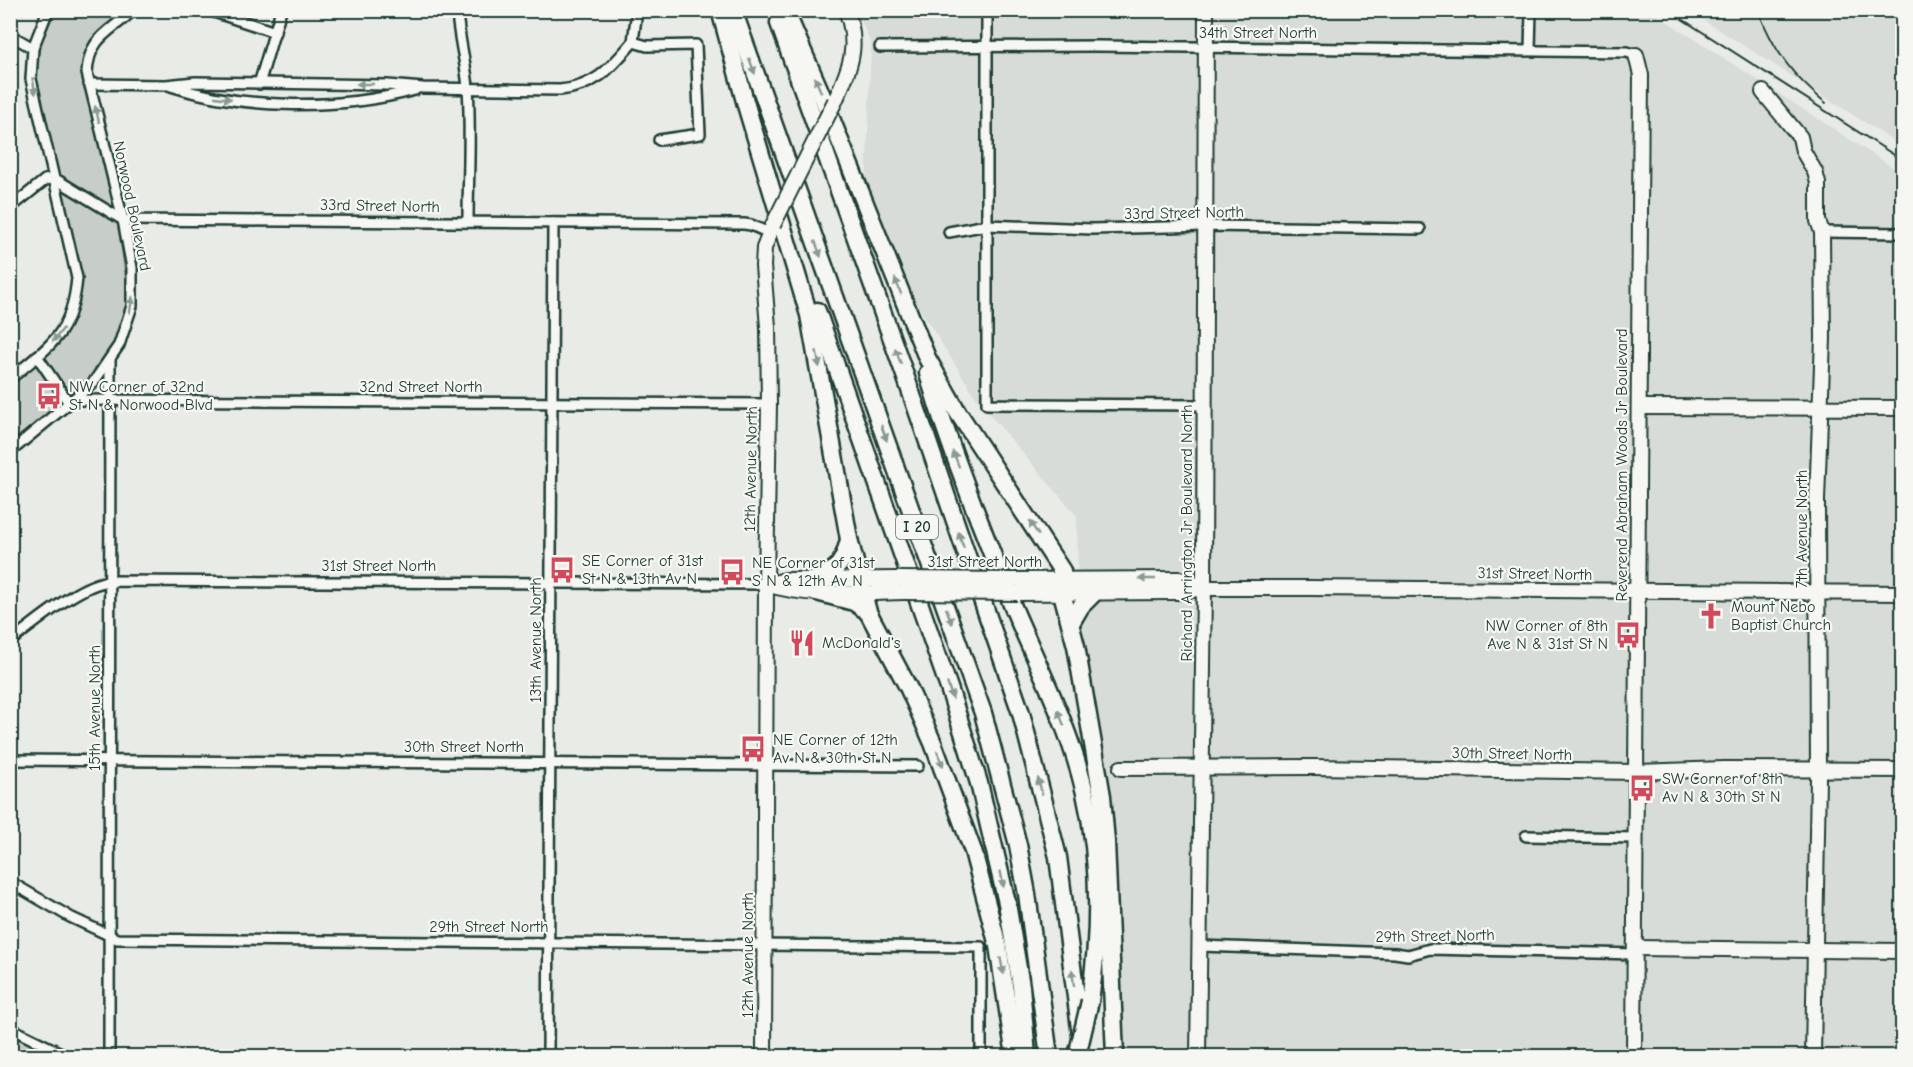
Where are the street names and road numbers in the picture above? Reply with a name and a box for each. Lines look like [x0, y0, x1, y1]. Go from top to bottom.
street label: 34th Street North [1199, 24, 1317, 42]
street label: Norwood Boulevard [109, 139, 155, 273]
street label: 33rd Street North [320, 196, 440, 216]
street label: 33rd Street North [1124, 203, 1244, 223]
street label: Reverend Abraham Woods Jr Boulevard [1613, 329, 1631, 601]
street label: 32nd Street North [359, 378, 483, 396]
street label: Richard Arrington Jr Boulevard North [1178, 404, 1196, 662]
street label: 12th Avenue North [741, 406, 761, 532]
street label: 7th Avenue North [1793, 470, 1811, 588]
road number: I 20 [896, 515, 938, 539]
street label: 31st Street North [928, 553, 1042, 571]
street label: 31st Street North [322, 557, 436, 575]
street label: 31st Street North [1477, 564, 1593, 584]
street label: 13th Avenue North [527, 577, 545, 703]
street label: 15th Avenue North [86, 645, 104, 771]
street label: 30th Street North [404, 738, 524, 756]
street label: 30th Street North [1452, 744, 1572, 764]
street label: 12th Avenue North [739, 892, 757, 1018]
street label: 29th Street North [429, 918, 549, 936]
street label: 29th Street North [1375, 926, 1495, 946]

